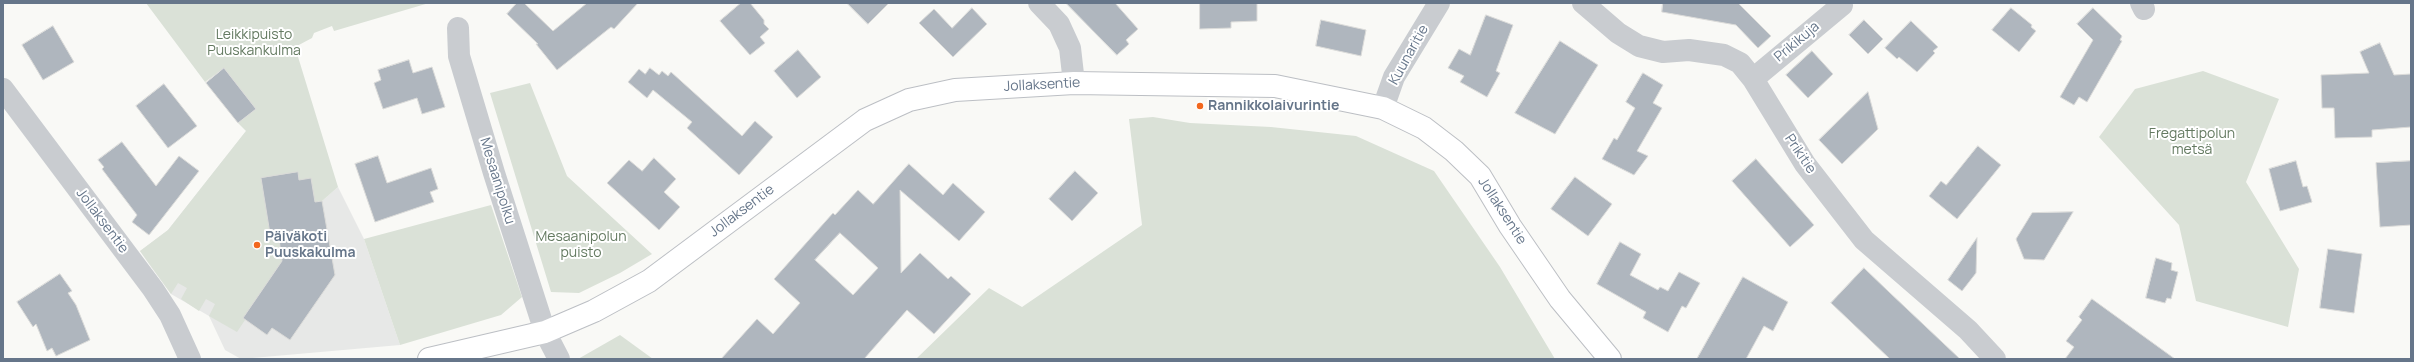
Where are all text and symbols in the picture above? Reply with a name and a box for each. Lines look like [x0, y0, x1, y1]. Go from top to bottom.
street label: Prikikuja [1771, 18, 1823, 66]
street label: Kuunaritie [1386, 22, 1432, 88]
park label: Leikkipuisto Puuskankulma [207, 27, 301, 60]
street label: Jollaksentie [1003, 75, 1081, 95]
place label: Rannikkolaivurintie [1208, 98, 1339, 114]
marker: Rannikkolaivurintie [1195, 101, 1205, 111]
park label: Fregattipolun metsä [2149, 126, 2235, 158]
street label: Prikitie [1781, 131, 1819, 177]
street label: Mesaanipolku [476, 136, 518, 226]
street label: Jollaksentie [1474, 174, 1530, 248]
street label: Jollaksentie [706, 181, 778, 241]
street label: Jollaksentie [72, 185, 132, 257]
place label: Päiväkoti Puuskakulma [265, 229, 355, 262]
park label: Mesaanipolun puisto [536, 229, 626, 262]
marker: Päiväkoti Puuskakulma [252, 240, 262, 250]

